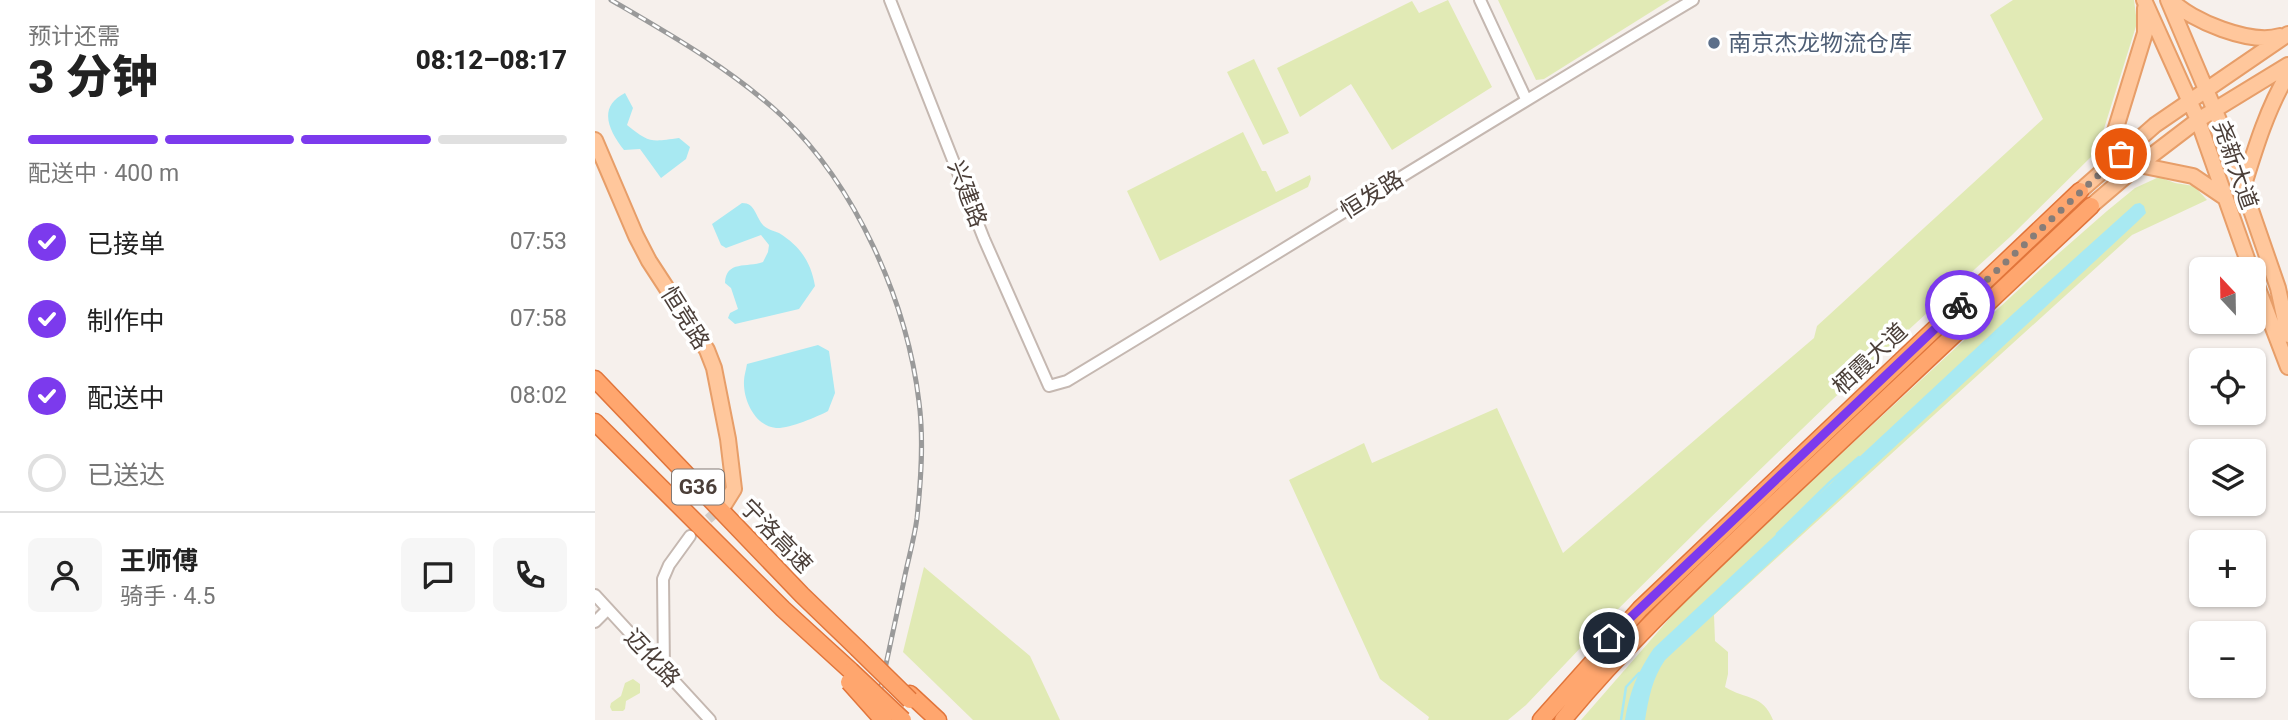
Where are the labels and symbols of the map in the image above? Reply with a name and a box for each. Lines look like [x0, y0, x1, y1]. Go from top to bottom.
place label: 南京杰龙物流仓库 [1728, 30, 1912, 57]
marker: 南京杰龙物流仓库 [1706, 35, 1722, 51]
street label: 尧新大道 [2207, 117, 2263, 213]
pin [2091, 124, 2151, 184]
street label: 兴建路 [942, 157, 992, 231]
street label: 恒发路 [1336, 165, 1408, 225]
north arrow [2189, 257, 2266, 334]
courier [1925, 270, 1995, 340]
street label: 恒竞路 [655, 282, 715, 354]
street label: 栖霞大道 [1827, 318, 1913, 400]
road number: G36 [672, 470, 724, 504]
street label: 宁洛高速 [734, 494, 818, 578]
pin [1579, 608, 1639, 668]
street label: 迈化路 [619, 624, 685, 692]

